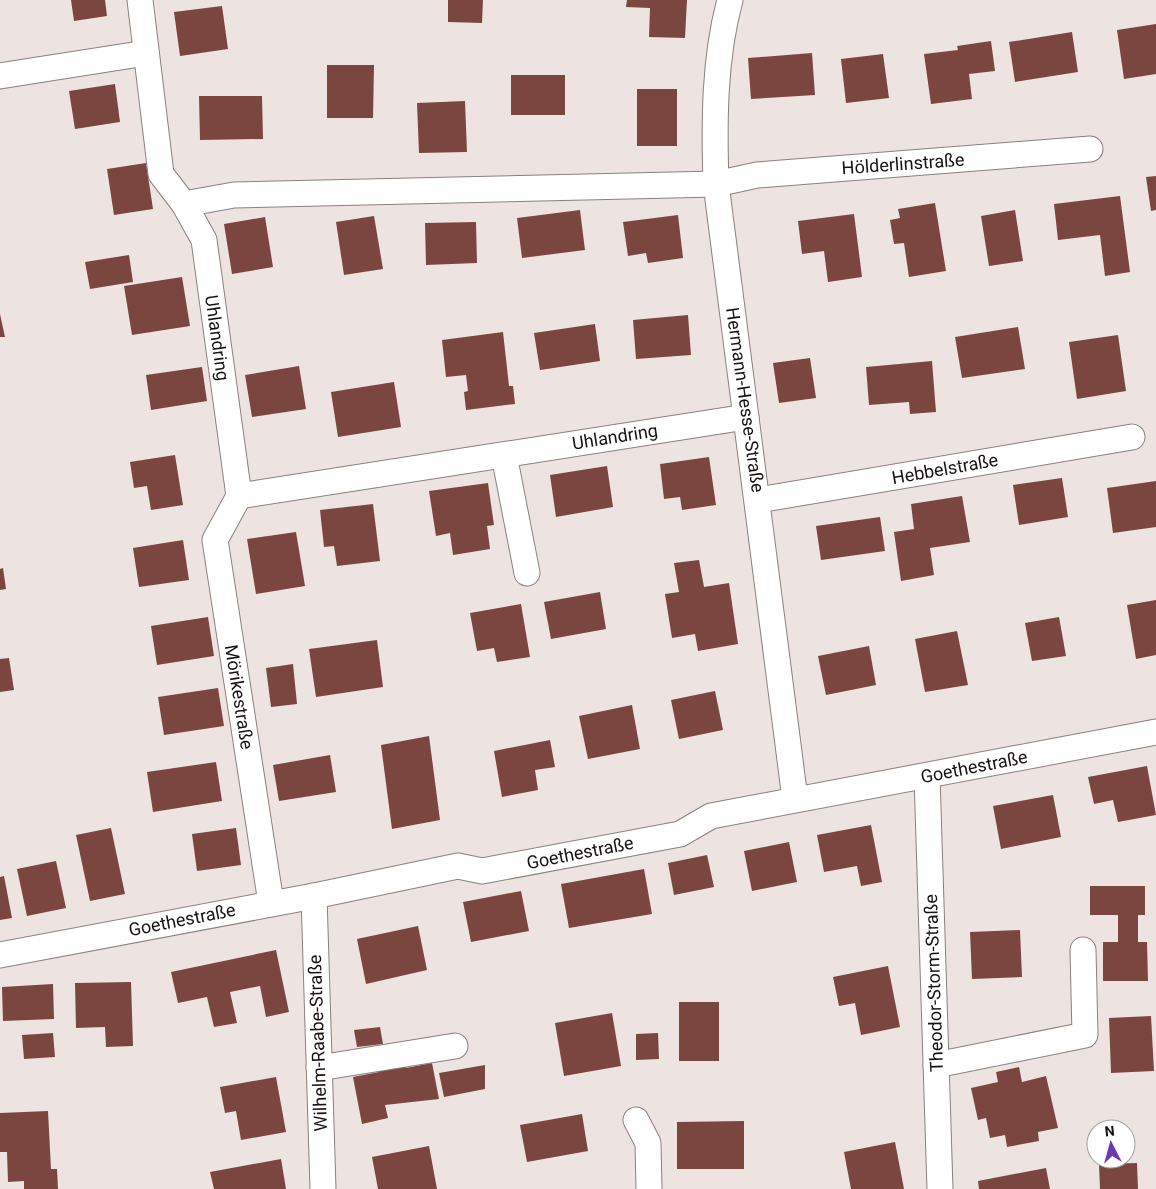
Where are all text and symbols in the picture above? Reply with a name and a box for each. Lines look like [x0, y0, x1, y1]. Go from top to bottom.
street label: Hölderlinstraße [841, 149, 965, 178]
street label: Uhlandring [201, 294, 234, 382]
street label: Hermann-Hesse-Straße [722, 306, 769, 494]
street label: Uhlandring [571, 419, 659, 454]
street label: Hebbelstraße [890, 449, 1000, 488]
street label: Mörikestraße [221, 643, 258, 751]
street label: Goethestraße [919, 746, 1029, 787]
street label: Goethestraße [525, 832, 635, 873]
street label: Theodor-Storm-Straße [920, 894, 947, 1072]
street label: Goethestraße [127, 899, 237, 940]
street label: Wilhelm-Raabe-Straße [304, 954, 331, 1132]
north arrow [1086, 1119, 1136, 1169]
text: N [1104, 1123, 1115, 1140]

